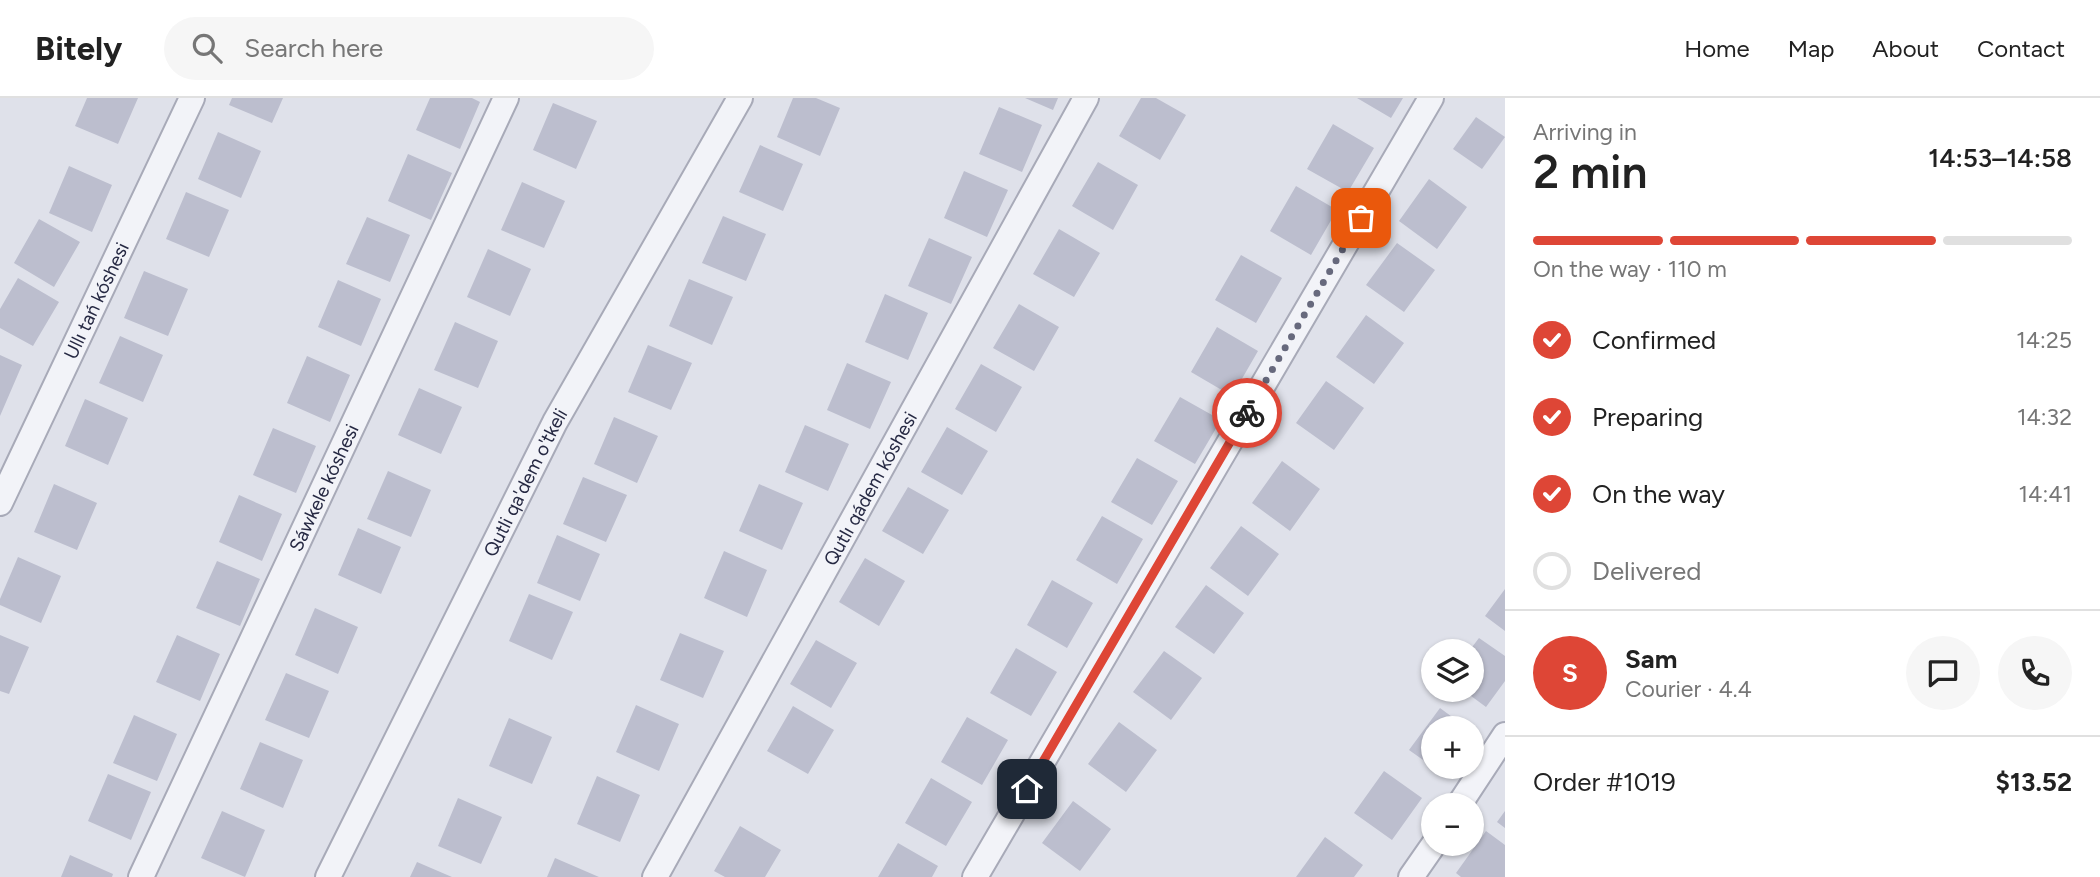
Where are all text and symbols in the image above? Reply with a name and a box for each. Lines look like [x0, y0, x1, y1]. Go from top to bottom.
search box [164, 17, 654, 80]
text: Bitely [35, 29, 122, 68]
icon: search [188, 29, 226, 67]
text: Search here [244, 32, 383, 64]
text: Home [1684, 34, 1750, 63]
text: Map [1788, 34, 1834, 63]
text: About [1872, 34, 1939, 63]
text: Contact [1977, 34, 2065, 63]
text: Arriving in [1533, 118, 1637, 146]
text: 14:53–14:58 [1928, 142, 2072, 174]
text: 2 min [1533, 144, 1648, 200]
pin [1331, 188, 1391, 248]
icon: bag [1342, 199, 1380, 237]
street label: Ullı tań kóshesi [59, 239, 134, 363]
text: On the way · 110 m [1533, 255, 1727, 283]
icon: check [1533, 321, 1571, 359]
text: Confirmed [1592, 324, 1716, 356]
text: 14:25 [2016, 326, 2072, 354]
courier [1212, 378, 1282, 448]
icon: bike [1228, 394, 1266, 432]
icon: check [1533, 398, 1571, 436]
text: Preparing [1592, 401, 1703, 433]
text: 14:32 [2017, 403, 2072, 431]
street label: Qutli qa'dem o'tkeli [479, 404, 572, 561]
street label: Qutlı qádem kóshesi [819, 408, 922, 570]
street label: Sáwkele kóshesi [284, 421, 364, 555]
icon: check [1533, 475, 1571, 513]
text: On the way [1592, 478, 1725, 510]
text: 14:41 [2019, 480, 2072, 508]
text: Delivered [1592, 555, 1701, 587]
button: chat [1906, 636, 1980, 710]
button: phone [1998, 636, 2072, 710]
map controls [1421, 639, 1484, 856]
button: layers [1421, 639, 1484, 702]
text: Sam [1625, 643, 1677, 675]
text: S [1562, 657, 1578, 689]
text: Courier · 4.4 [1625, 675, 1752, 703]
button: + [1421, 716, 1484, 779]
pin [997, 759, 1057, 819]
text: Order #1019 [1533, 766, 1676, 798]
text: $13.52 [1996, 766, 2072, 798]
icon: home [1008, 770, 1046, 808]
button: − [1421, 793, 1484, 856]

